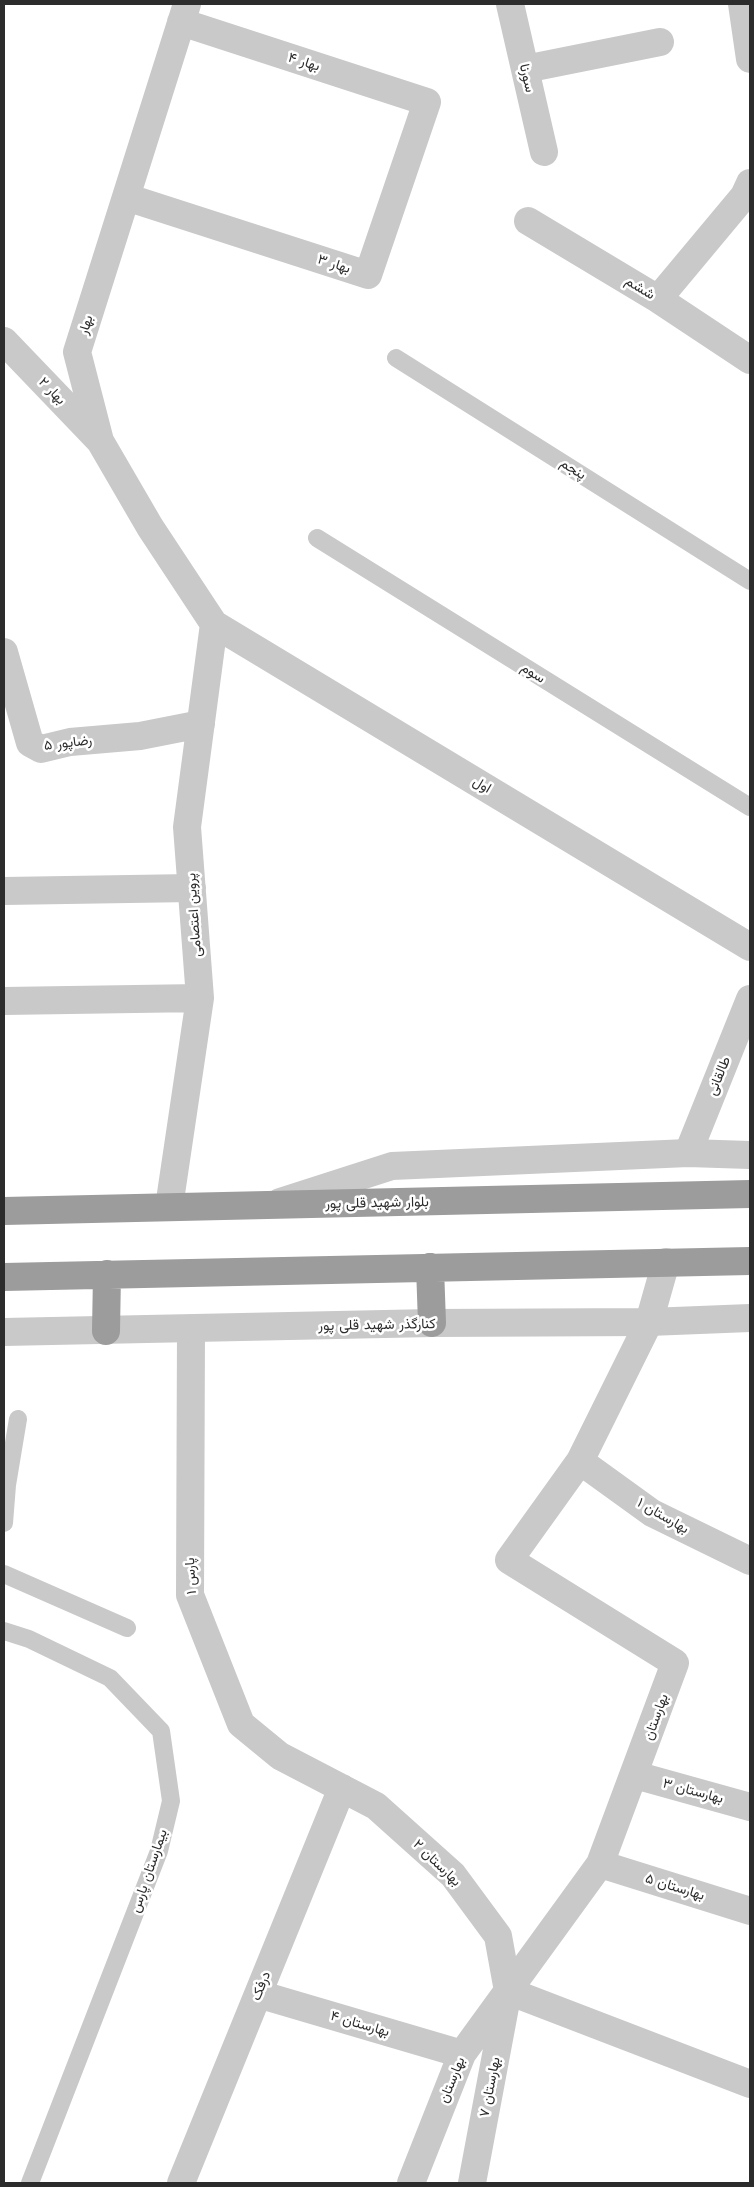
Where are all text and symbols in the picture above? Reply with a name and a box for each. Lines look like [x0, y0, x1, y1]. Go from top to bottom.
street label: بهار ۴ [286, 49, 322, 75]
street label: سورنا [516, 62, 538, 94]
street label: بهار ۳ [315, 251, 353, 277]
street label: ششم [622, 273, 658, 303]
street label: بهار [75, 313, 97, 337]
street label: بهار ۲ [35, 374, 69, 408]
street label: پنجم [557, 455, 589, 483]
street label: سوم [518, 659, 548, 687]
street label: رضاپور ۵ [43, 732, 93, 754]
street label: اول [470, 773, 494, 797]
street label: پروین اعتصامی [183, 872, 205, 958]
street label: طالقانی [704, 1054, 734, 1098]
street label: بلوار شهید قلی پور [325, 1194, 429, 1212]
street label: کنارگذر شهید قلی پور [318, 1316, 436, 1334]
street label: بهارستان ۱ [634, 1495, 692, 1537]
street label: پارس ۱ [182, 1557, 200, 1595]
street label: بهارستان [640, 1692, 672, 1742]
street label: بهارستان ۳ [661, 1775, 725, 1807]
street label: بیمارستان پارس [127, 1827, 171, 1915]
street label: بهارستان ۲ [410, 1836, 464, 1890]
street label: بهارستان ۵ [643, 1870, 707, 1904]
street label: درفک [248, 1969, 274, 2003]
street label: بهارستان ۴ [328, 2008, 392, 2040]
street label: بهارستان [435, 2055, 469, 2105]
street label: بهارستان ۷ [476, 2055, 504, 2119]

